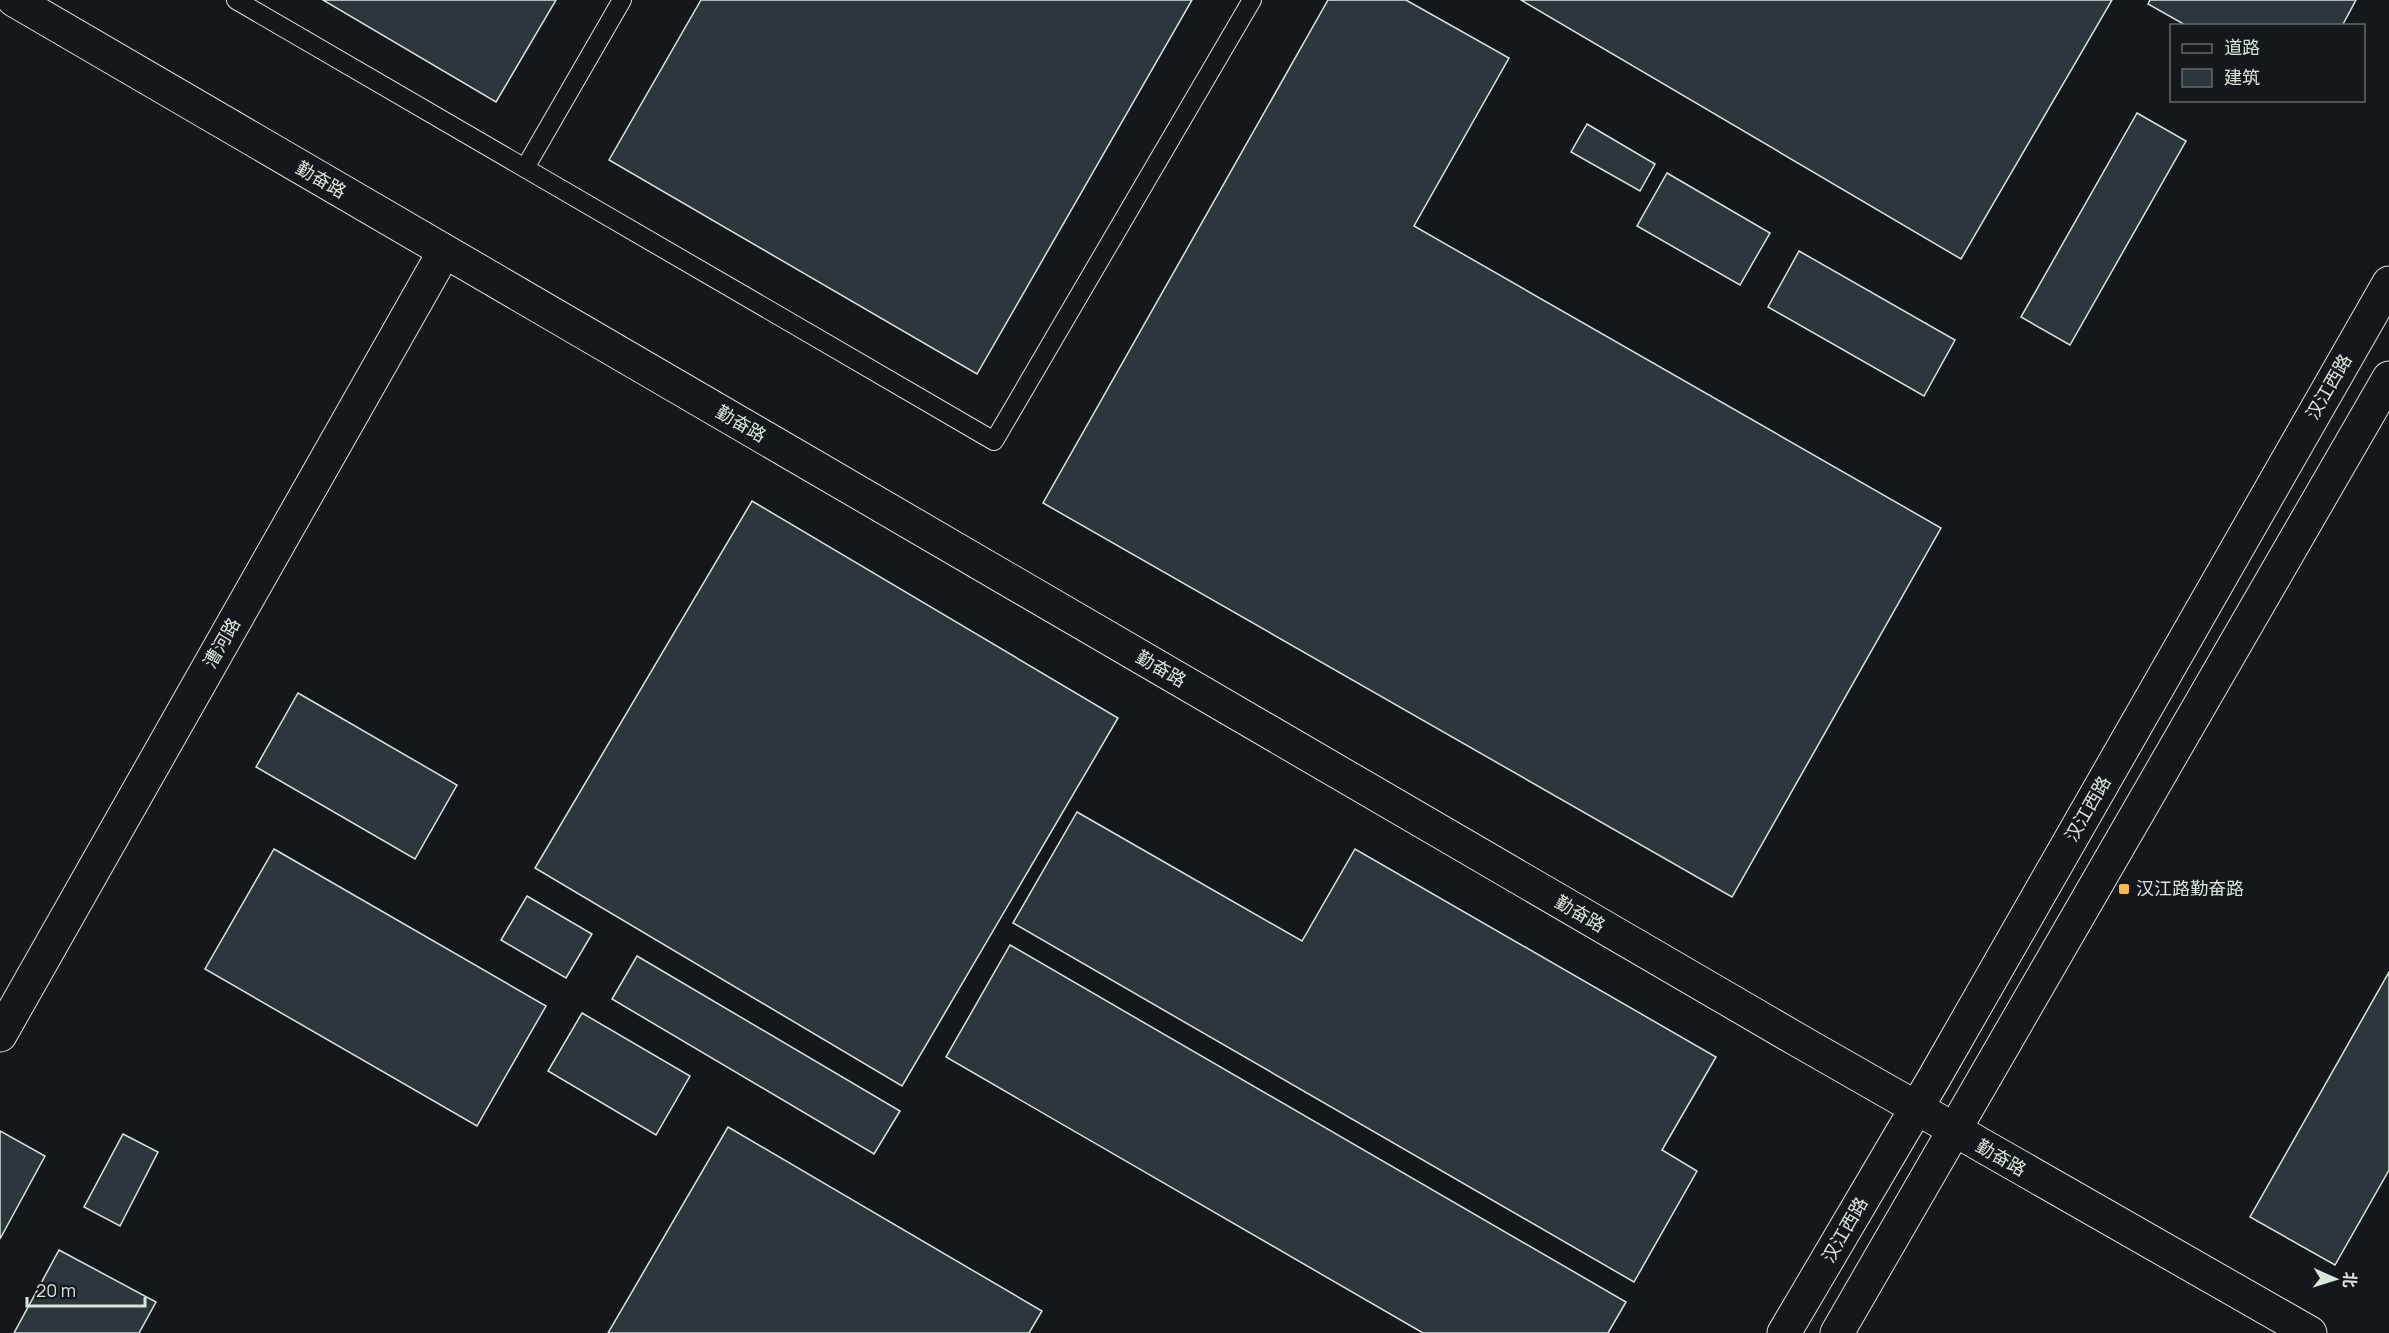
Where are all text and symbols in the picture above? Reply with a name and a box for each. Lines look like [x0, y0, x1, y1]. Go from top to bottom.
legend [2170, 24, 2365, 102]
text: 道路 [2224, 35, 2260, 59]
text: 建筑 [2224, 65, 2260, 89]
street label: 勤奋路 [292, 155, 351, 203]
street label: 汉江西路 [2300, 349, 2357, 424]
street label: 勤奋路 [712, 399, 771, 447]
street label: 漕河路 [197, 613, 245, 672]
street label: 勤奋路 [1132, 644, 1191, 692]
street label: 汉江西路 [2059, 771, 2116, 846]
place label: 汉江路勤奋路 [2136, 876, 2244, 900]
marker: 汉江路勤奋路 [2117, 882, 2131, 896]
street label: 勤奋路 [1551, 889, 1610, 937]
street label: 勤奋路 [1972, 1133, 2031, 1181]
street label: 汉江西路 [1816, 1192, 1873, 1267]
north arrow [2305, 1249, 2365, 1309]
scale bar [27, 1270, 146, 1308]
text: 北 [2339, 1271, 2361, 1288]
text: 20 m [36, 1278, 76, 1302]

